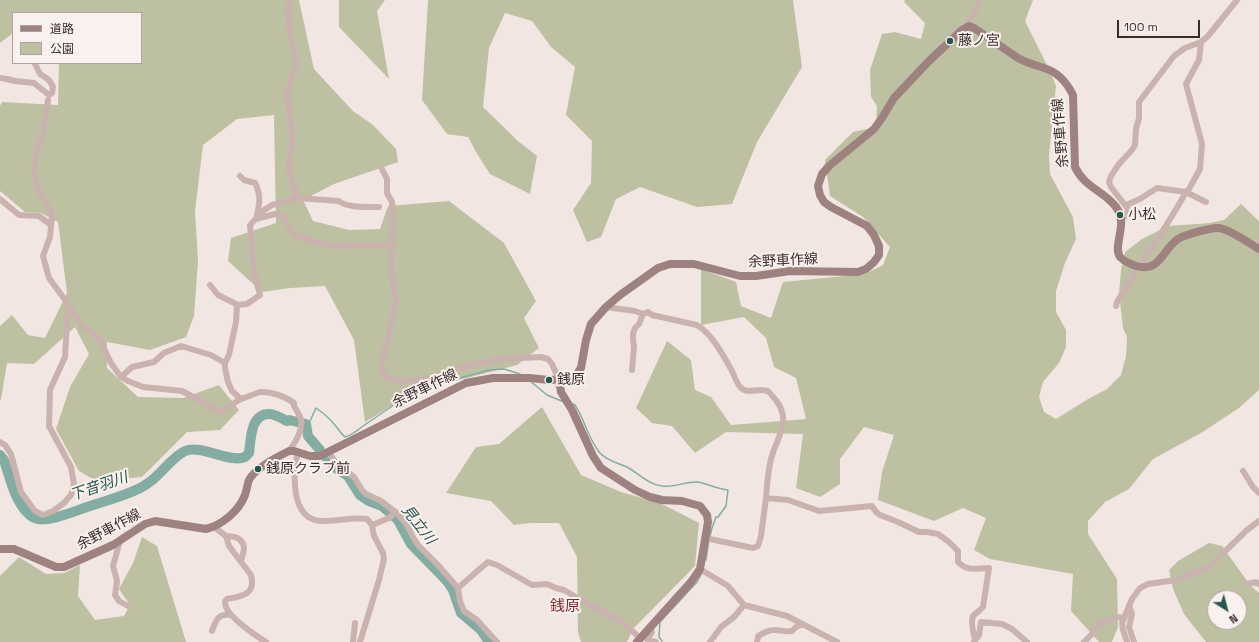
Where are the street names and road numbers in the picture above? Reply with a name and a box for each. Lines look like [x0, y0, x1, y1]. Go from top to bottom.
street label: 余野車作線 [1050, 97, 1072, 169]
street label: 余野車作線 [748, 251, 818, 271]
street label: 余野車作線 [390, 366, 460, 412]
street label: 余野車作線 [74, 506, 144, 554]

